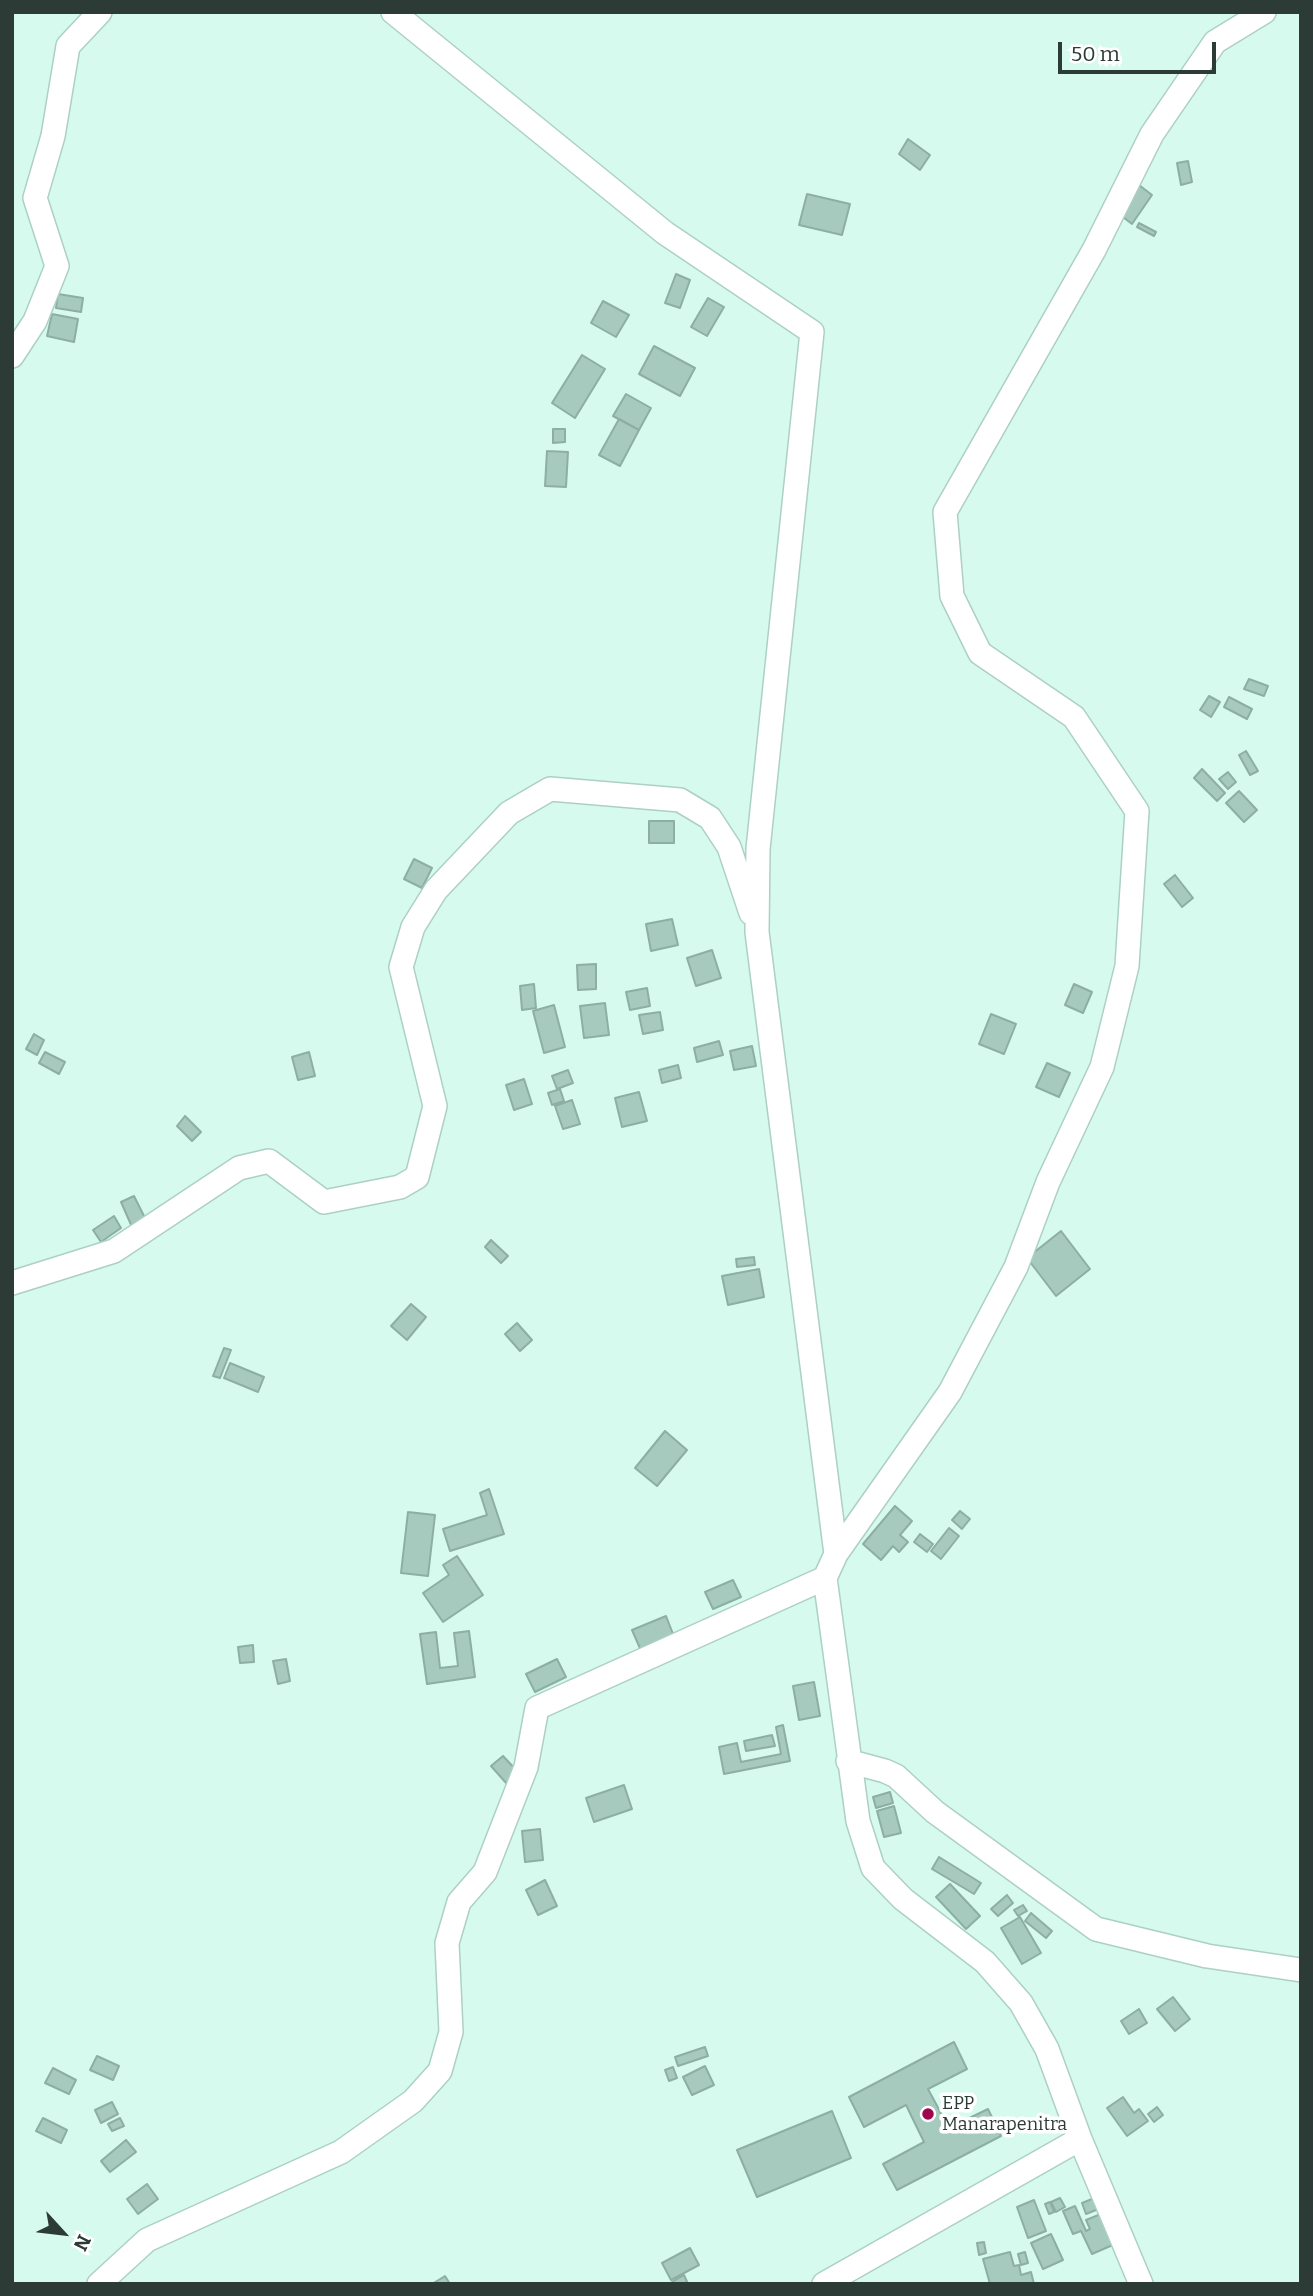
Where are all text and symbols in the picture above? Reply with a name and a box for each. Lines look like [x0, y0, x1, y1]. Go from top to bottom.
scale bar [1061, 28, 1218, 72]
text: 50 m [1071, 41, 1120, 67]
place label: EPP Manarapenitra [942, 2093, 1067, 2136]
marker: EPP Manarapenitra [920, 2106, 936, 2122]
north arrow [28, 2198, 98, 2268]
text: N [69, 2231, 96, 2255]

